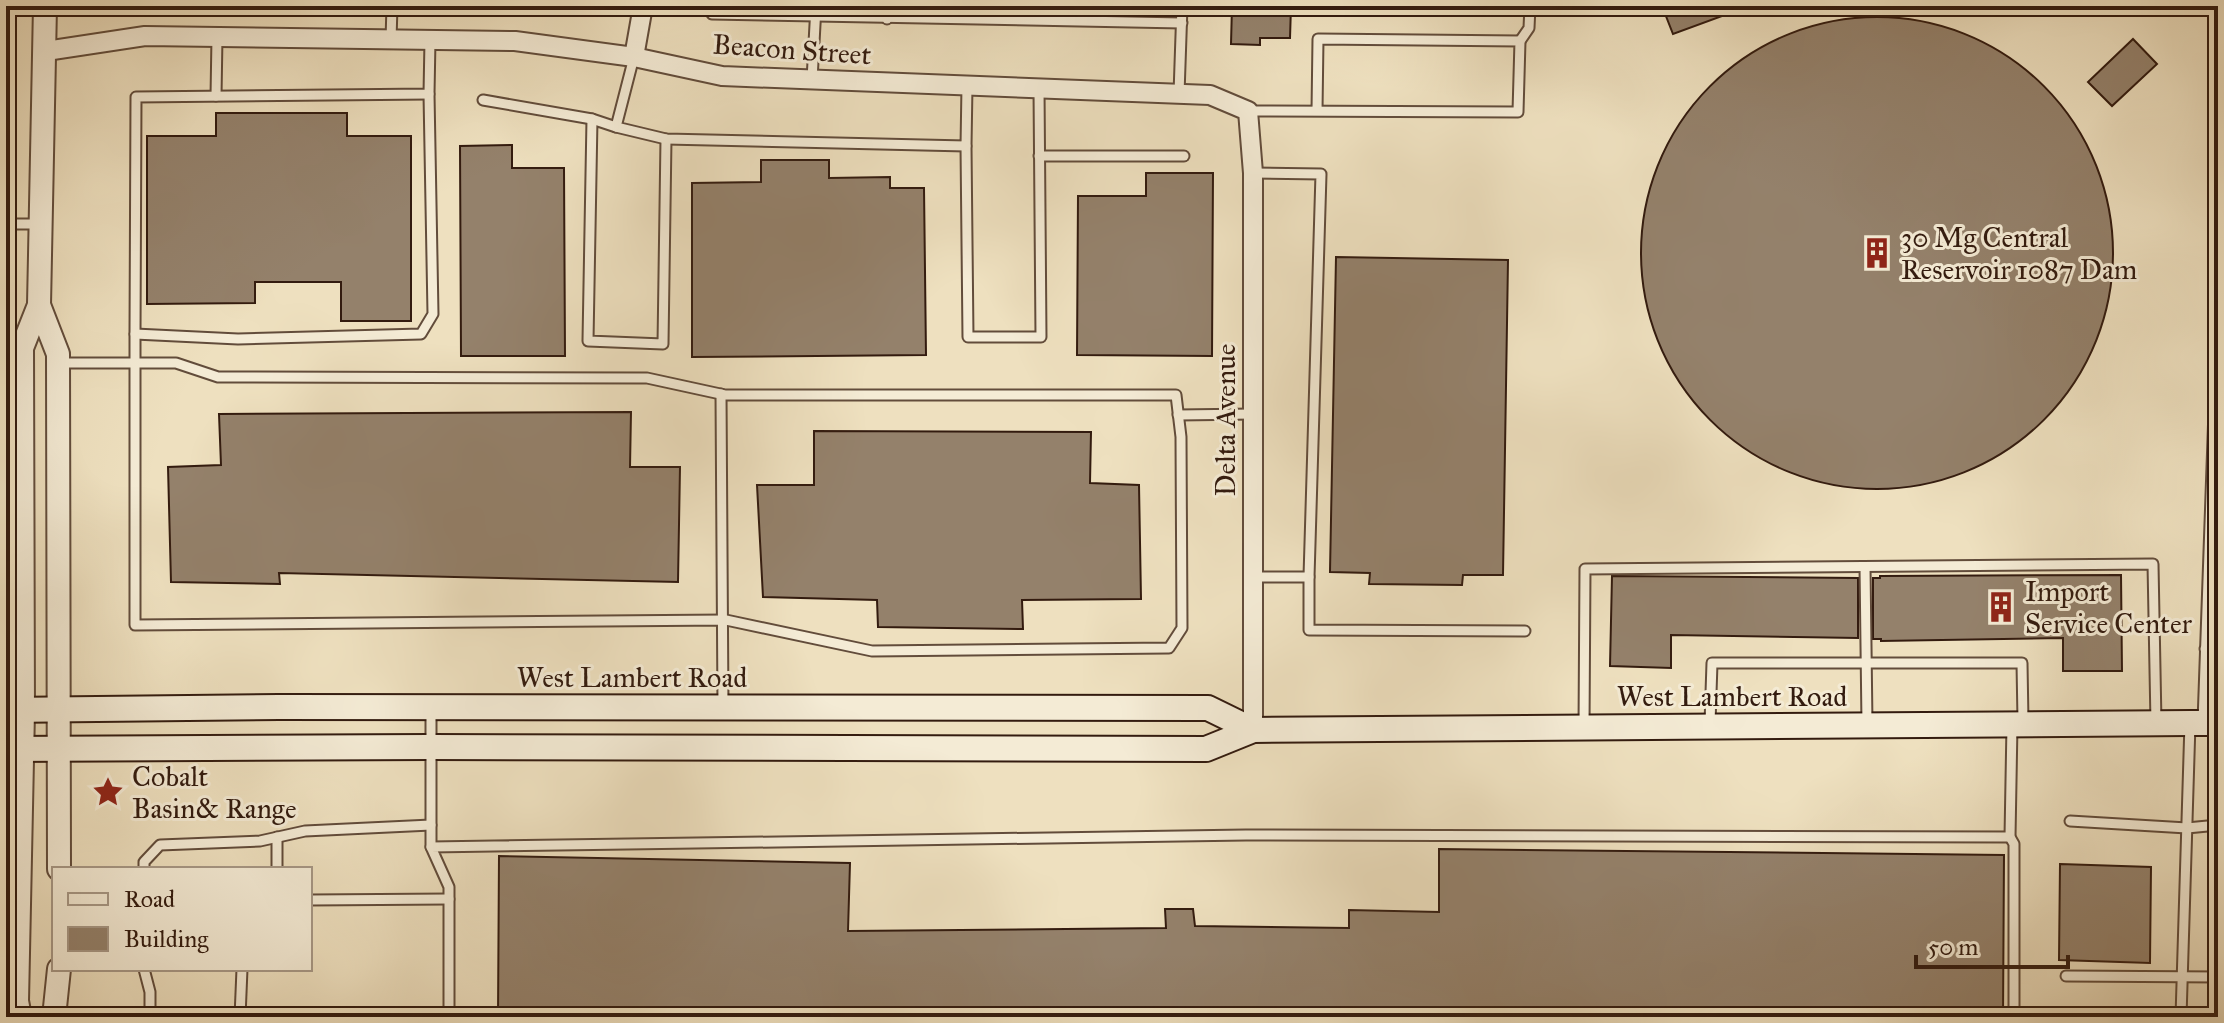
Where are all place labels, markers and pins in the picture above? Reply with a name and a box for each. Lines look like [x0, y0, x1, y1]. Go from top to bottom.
place label: 30 Mg Central Reservoir 1087 Dam [1901, 220, 2137, 287]
building icon: 30 Mg Central Reservoir 1087 Dam [1860, 236, 1894, 270]
place label: Import Service Center [2025, 574, 2193, 641]
building icon: Import Service Center [1984, 590, 2018, 624]
place label: Cobalt Basin& Range [132, 759, 297, 826]
place icon: Cobalt Basin& Range [91, 775, 125, 809]

